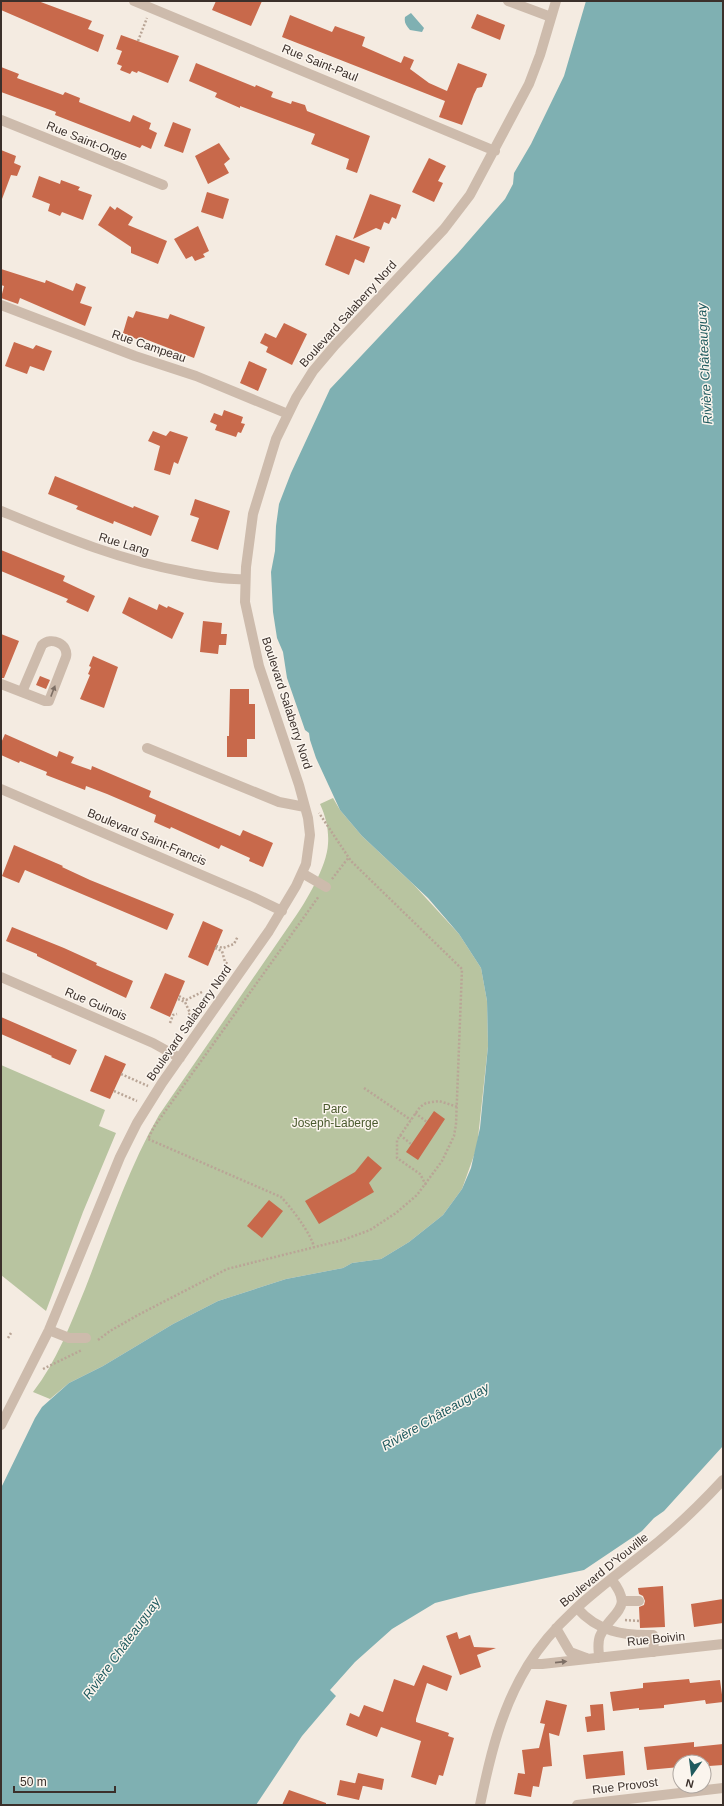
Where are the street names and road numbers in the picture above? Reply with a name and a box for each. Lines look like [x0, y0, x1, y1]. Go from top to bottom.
street label: Rue Saint-Paul [280, 41, 360, 85]
street label: Rue Saint-Onge [44, 118, 130, 164]
street label: Boulevard Salaberry Nord [297, 258, 399, 370]
street label: Rue Campeau [110, 327, 188, 365]
street label: Rue Lang [97, 530, 151, 558]
street label: Boulevard Salaberry Nord [259, 635, 315, 771]
street label: Boulevard Saint-Francis [85, 806, 209, 868]
street label: Boulevard Salaberry Nord [144, 962, 234, 1084]
street label: Rue Guinois [63, 985, 129, 1023]
street label: Boulevard D'Youville [557, 1530, 651, 1610]
street label: Rue Boivin [626, 1629, 686, 1649]
street label: Rue Provost [591, 1775, 659, 1797]

